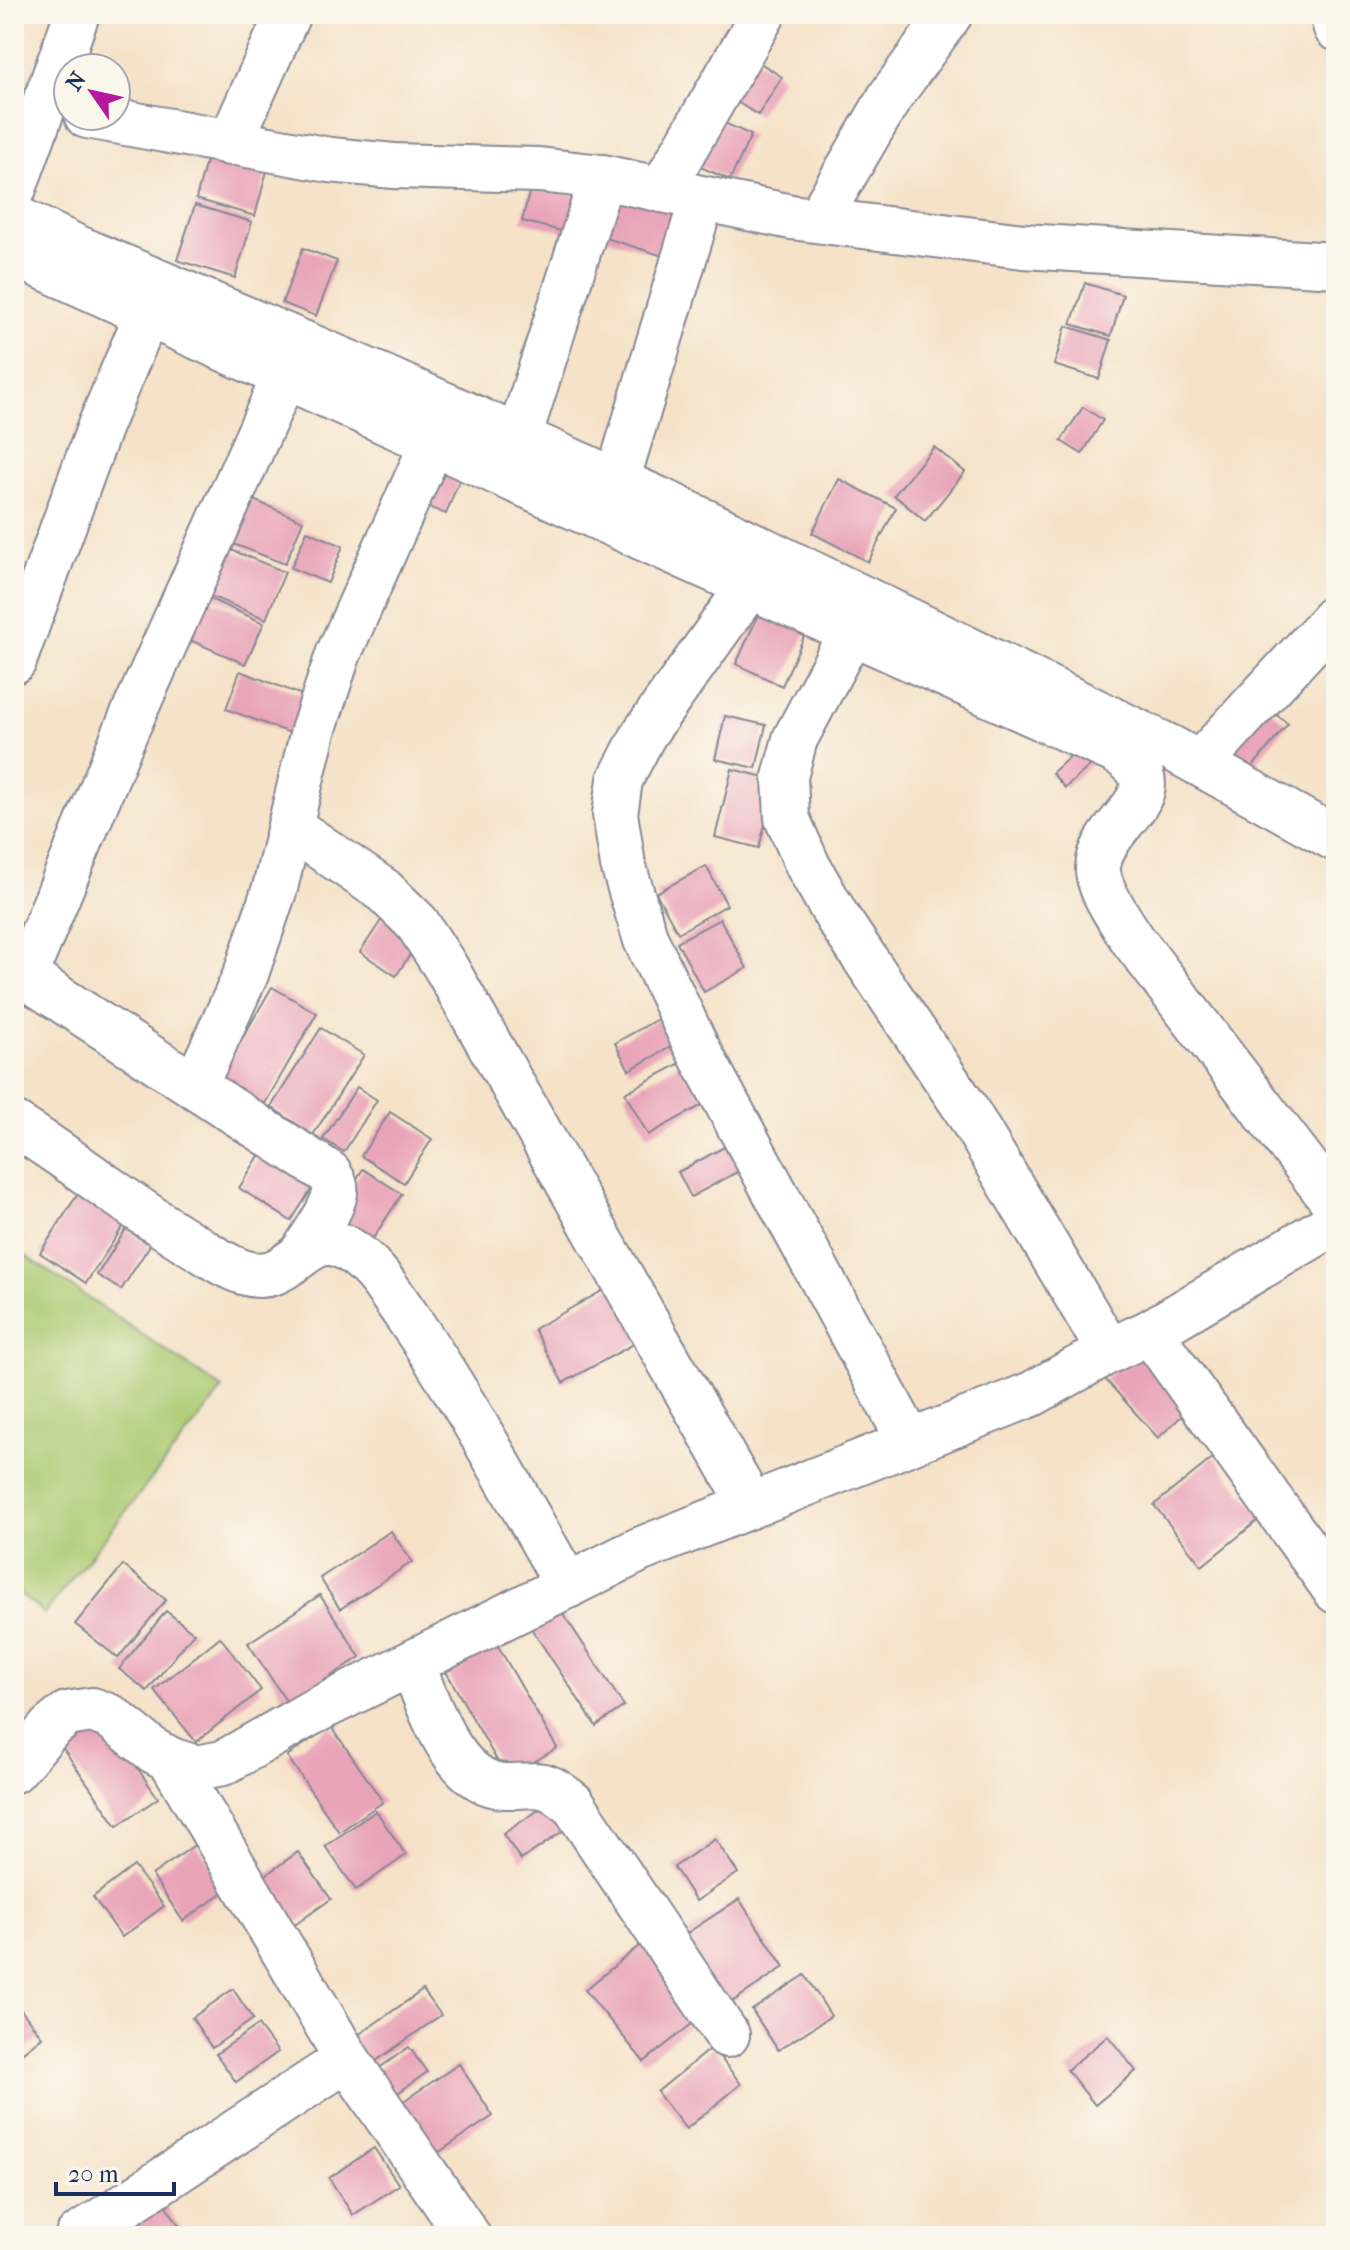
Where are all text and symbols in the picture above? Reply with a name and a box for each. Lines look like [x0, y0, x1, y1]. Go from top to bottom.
north arrow [52, 52, 132, 132]
text: N [61, 67, 92, 96]
scale bar [56, 2146, 174, 2196]
text: 20 m [68, 2160, 119, 2188]

